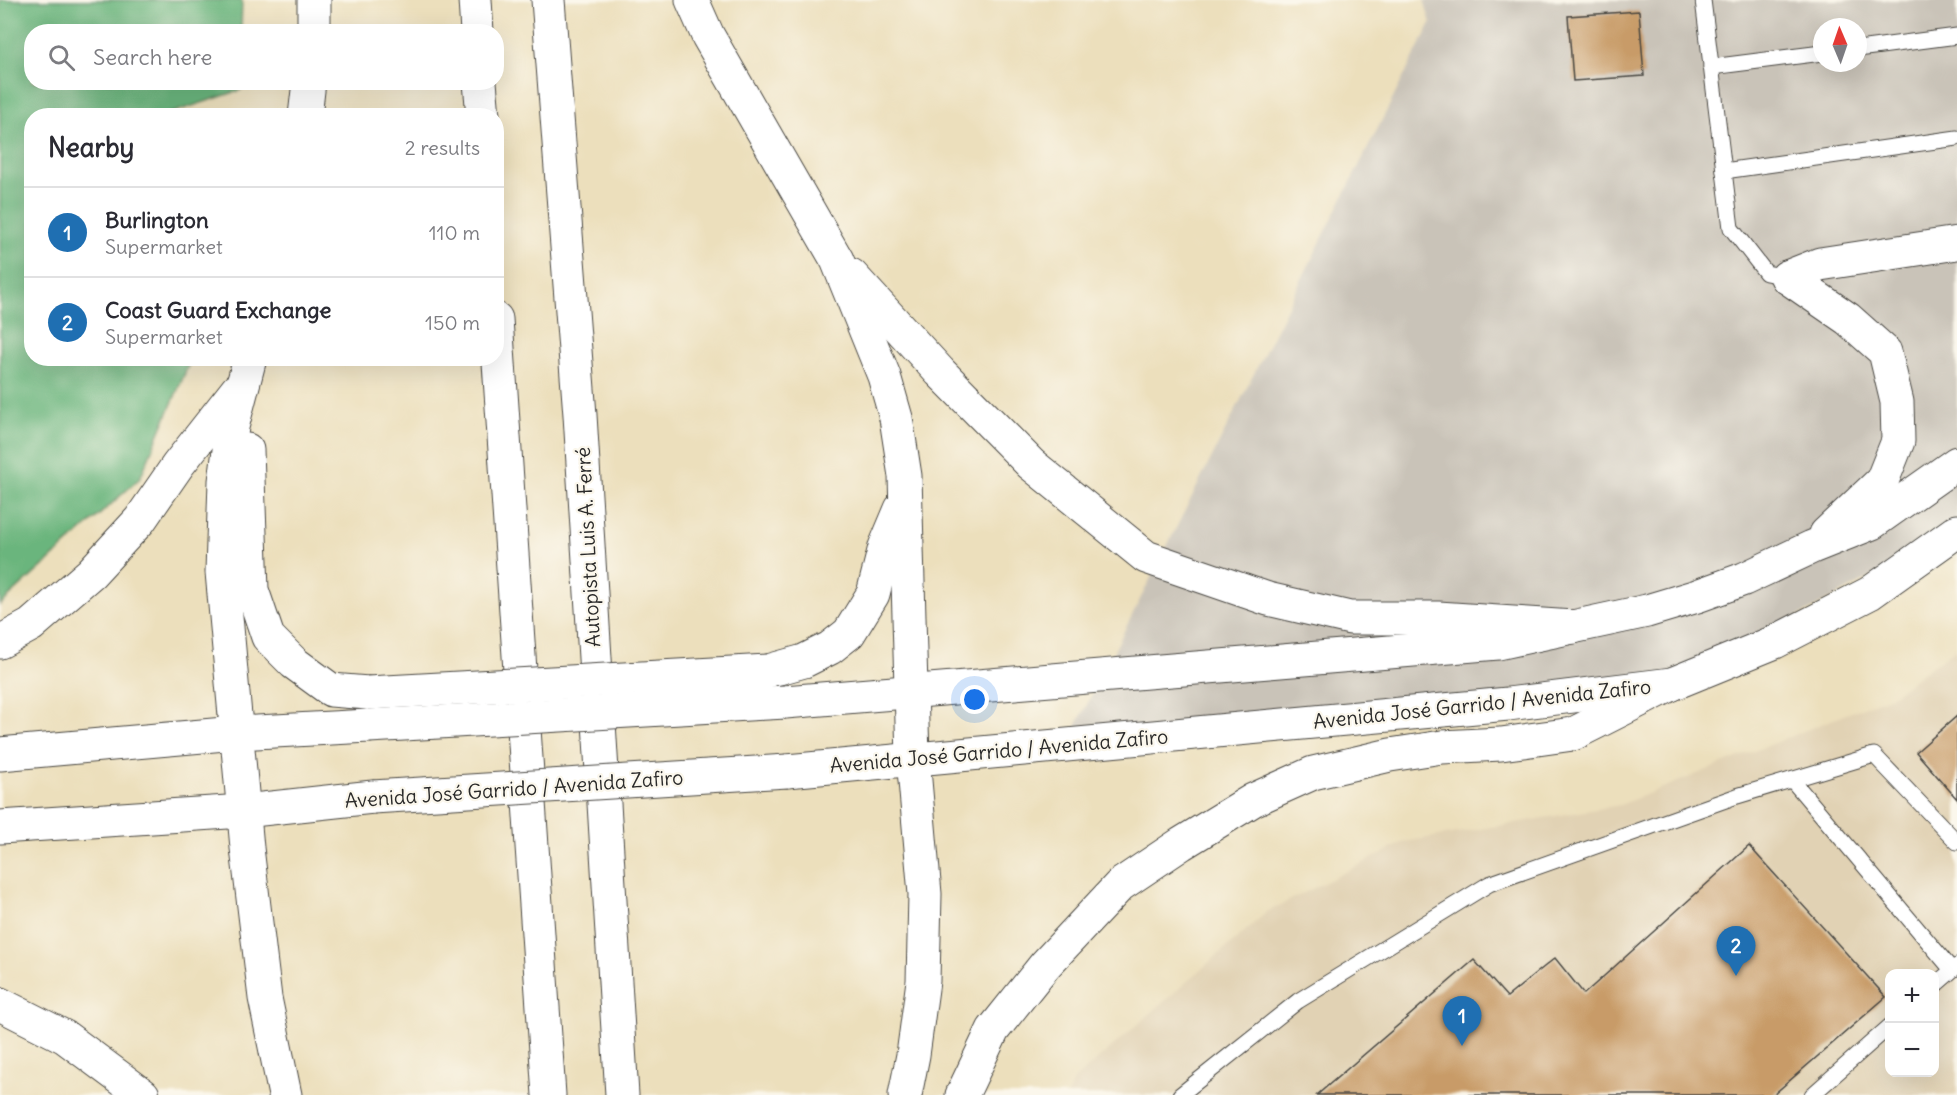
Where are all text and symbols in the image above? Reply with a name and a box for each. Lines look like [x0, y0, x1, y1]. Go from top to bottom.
north arrow [1813, 18, 1867, 72]
search box [24, 24, 504, 90]
icon: search [45, 41, 78, 74]
text: Search here [93, 43, 212, 71]
text: Nearby [48, 131, 134, 164]
text: 2 results [405, 135, 480, 160]
text: Burlington [105, 206, 209, 234]
text: 1 [64, 220, 71, 245]
text: 110 m [429, 220, 480, 245]
text: Supermarket [105, 234, 223, 259]
text: Coast Guard Exchange [105, 296, 331, 324]
text: 2 [62, 310, 73, 335]
text: 150 m [425, 310, 480, 335]
text: Supermarket [105, 324, 223, 349]
street label: Autopista Luis A. Ferré [570, 446, 605, 648]
street label: Avenida José Garrido / Avenida Zafiro [1312, 673, 1652, 734]
your location [960, 685, 989, 714]
street label: Avenida José Garrido / Avenida Zafiro [829, 723, 1169, 778]
street label: Avenida José Garrido / Avenida Zafiro [344, 764, 684, 813]
pin: 2 [1716, 926, 1756, 976]
map controls [1885, 969, 1939, 1077]
button: + [1885, 969, 1939, 1023]
pin: 1 [1442, 996, 1482, 1046]
button: − [1885, 1023, 1939, 1077]

